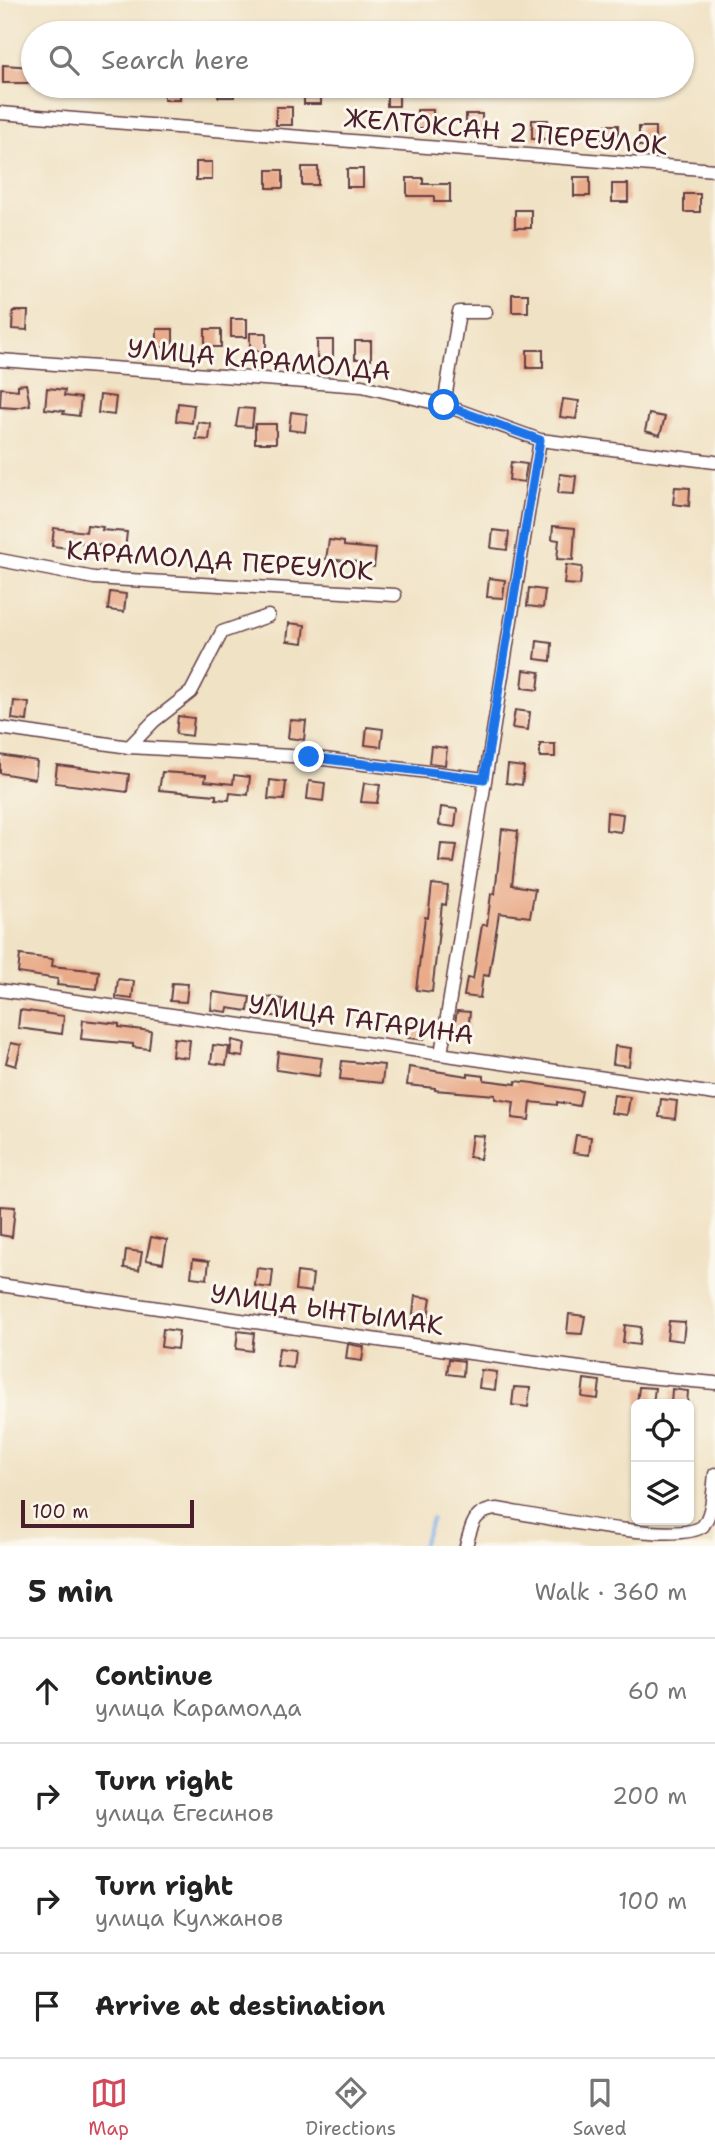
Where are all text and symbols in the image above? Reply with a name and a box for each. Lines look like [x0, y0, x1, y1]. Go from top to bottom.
search box [21, 21, 694, 98]
icon: search [45, 41, 83, 79]
text: Search here [101, 42, 250, 77]
street label: ЖЕЛТОКСАН 2 ПЕРЕУЛОК [343, 99, 669, 163]
street label: УЛИЦА КАРАМОЛДА [126, 330, 392, 388]
route start [428, 389, 459, 420]
street label: КАРАМОЛДА ПЕРЕУЛОК [65, 532, 375, 588]
route end [293, 741, 324, 772]
street label: УЛИЦА ГАГАРИНА [246, 986, 476, 1052]
street label: УЛИЦА ЫНТЫМАК [208, 1275, 446, 1343]
map controls [631, 1399, 694, 1525]
button: locate [631, 1399, 694, 1462]
button: layers [631, 1462, 694, 1525]
scale bar [21, 1497, 194, 1529]
text: 100 m [32, 1499, 89, 1524]
text: 5 min [28, 1571, 113, 1612]
text: Walk · 360 m [534, 1577, 687, 1607]
text: Continue [95, 1658, 213, 1693]
icon: ahead [28, 1672, 66, 1710]
text: 60 m [628, 1676, 687, 1706]
text: улица Карамолда [95, 1693, 302, 1723]
text: Turn right [95, 1763, 233, 1798]
icon: right [28, 1777, 66, 1815]
text: 200 m [612, 1781, 687, 1811]
text: улица Егесинов [95, 1798, 274, 1828]
text: Turn right [95, 1868, 233, 1903]
icon: right [28, 1882, 66, 1920]
text: 100 m [618, 1886, 687, 1916]
text: улица Кулжанов [95, 1903, 283, 1933]
icon: arrive [28, 1987, 66, 2025]
text: Arrive at destination [95, 1988, 385, 2023]
tab: Map [88, 2074, 129, 2141]
tab: Directions [306, 2074, 396, 2141]
tab: Saved [573, 2074, 627, 2141]

